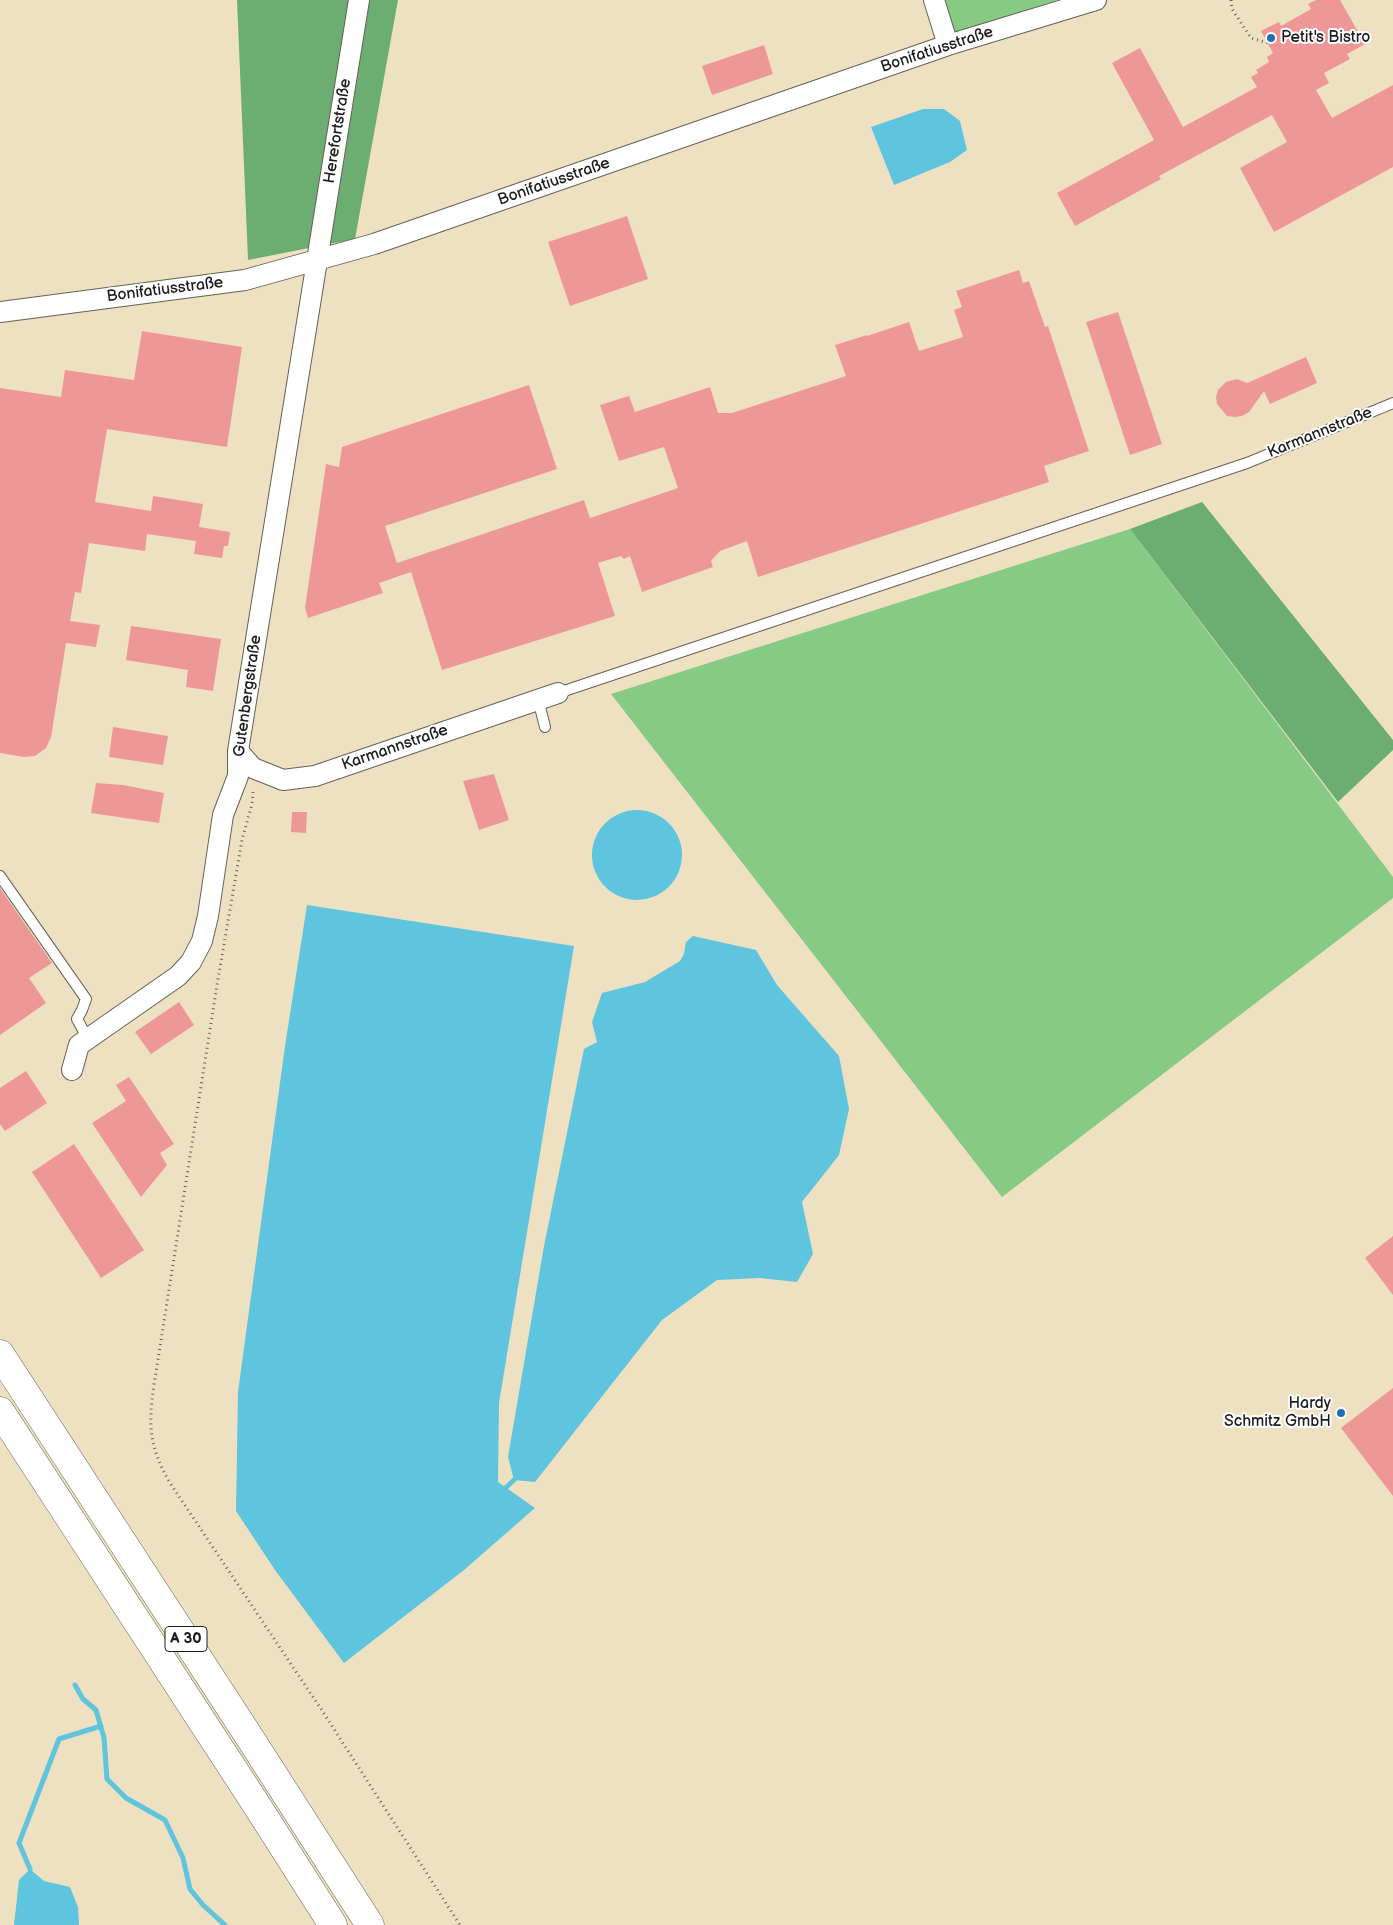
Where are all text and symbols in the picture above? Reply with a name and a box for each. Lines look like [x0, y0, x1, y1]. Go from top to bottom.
street label: Bonifatiusstraße [878, 23, 996, 77]
place label: Petit's Bistro [1281, 28, 1370, 48]
marker: Petit's Bistro [1265, 32, 1277, 44]
street label: Herefortstraße [320, 77, 356, 185]
street label: Bonifatiusstraße [495, 154, 613, 210]
street label: Bonifatiusstraße [106, 273, 224, 307]
street label: Karmannstraße [1265, 403, 1375, 463]
street label: Gutenbergstraße [230, 634, 266, 758]
street label: Karmannstraße [339, 721, 451, 775]
place label: Hardy Schmitz GmbH [1224, 1394, 1331, 1432]
marker: Hardy Schmitz GmbH [1335, 1407, 1347, 1419]
road number: A 30 [165, 1626, 207, 1652]

